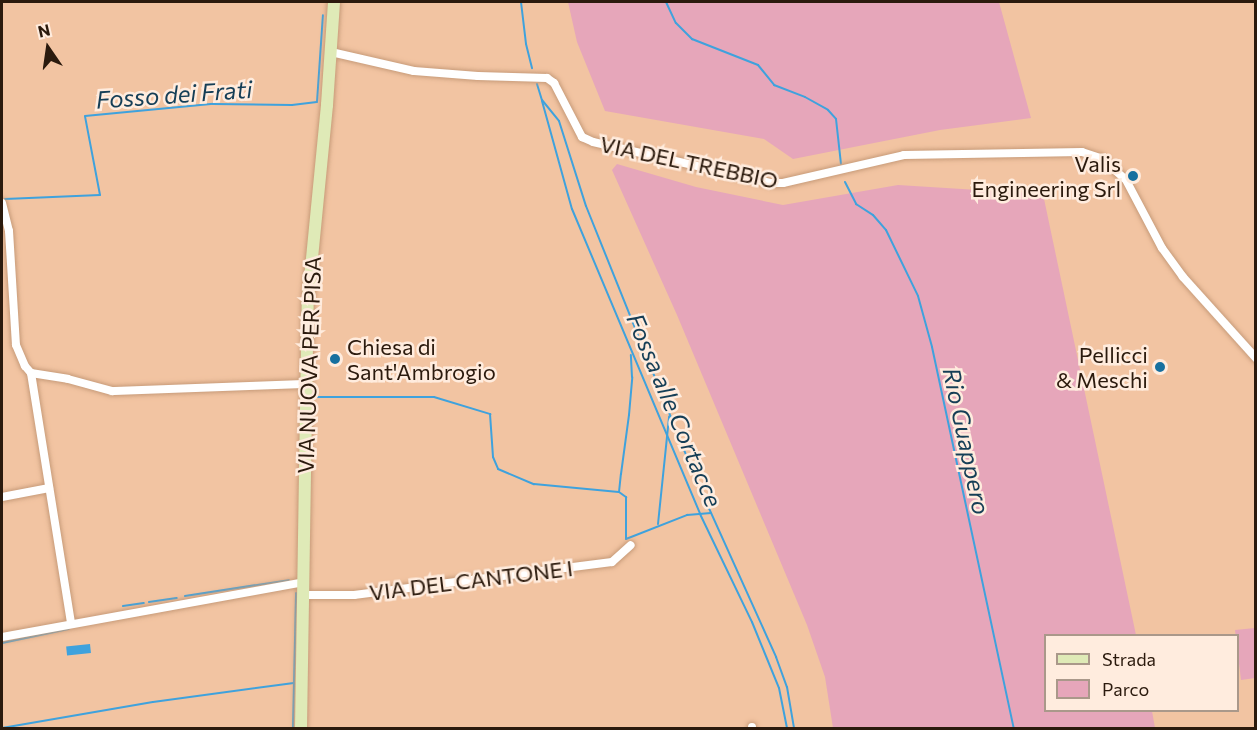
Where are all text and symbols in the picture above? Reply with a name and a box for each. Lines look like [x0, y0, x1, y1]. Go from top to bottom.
north arrow [18, 18, 78, 78]
text: N [36, 19, 52, 41]
water label: Fosso dei Frati [95, 74, 253, 114]
street label: VIA DEL TREBBIO [598, 130, 780, 194]
place label: Valis Engineering Srl [971, 150, 1121, 202]
marker: Valis Engineering Srl [1126, 169, 1140, 183]
street label: VIA NUOVA PER PISA [292, 256, 326, 474]
water label: Fossa alle Cortacce [621, 309, 729, 511]
place label: Chiesa di Sant'Ambrogio [347, 333, 496, 384]
place label: Pellicci & Meschi [1056, 341, 1148, 392]
marker: Chiesa di Sant'Ambrogio [328, 352, 342, 366]
marker: Pellicci & Meschi [1153, 360, 1167, 374]
water label: Rio Guappero [937, 365, 997, 517]
street label: VIA DEL CANTONE I [368, 554, 574, 606]
legend [1044, 634, 1239, 712]
text: Strada [1102, 648, 1156, 670]
text: Parco [1102, 678, 1149, 700]

